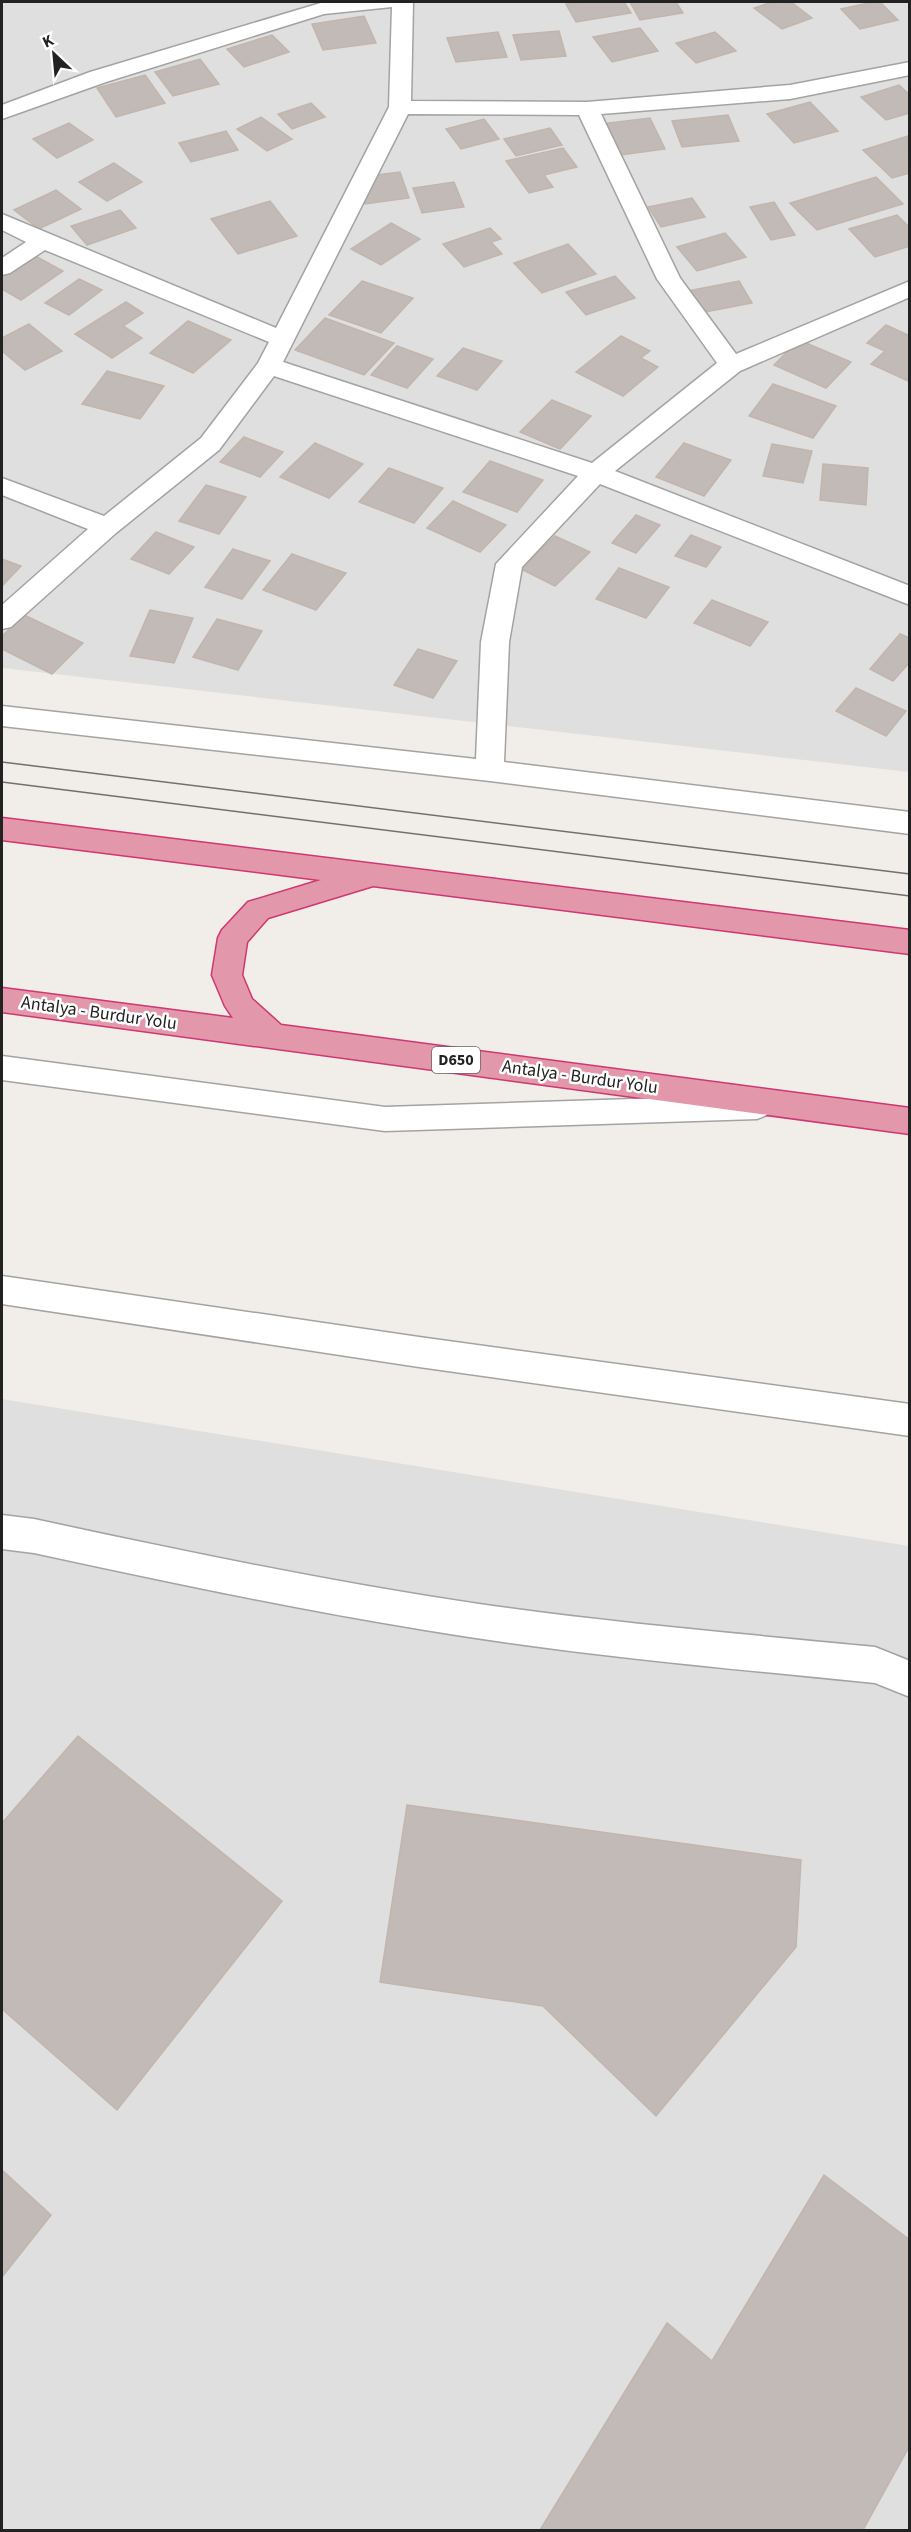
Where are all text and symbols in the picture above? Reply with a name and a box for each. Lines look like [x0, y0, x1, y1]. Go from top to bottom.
north arrow [24, 24, 84, 84]
text: K [39, 29, 57, 53]
street label: Antalya - Burdur Yolu [20, 990, 178, 1036]
road number: D650 [432, 1047, 480, 1073]
street label: Antalya - Burdur Yolu [501, 1054, 659, 1100]

